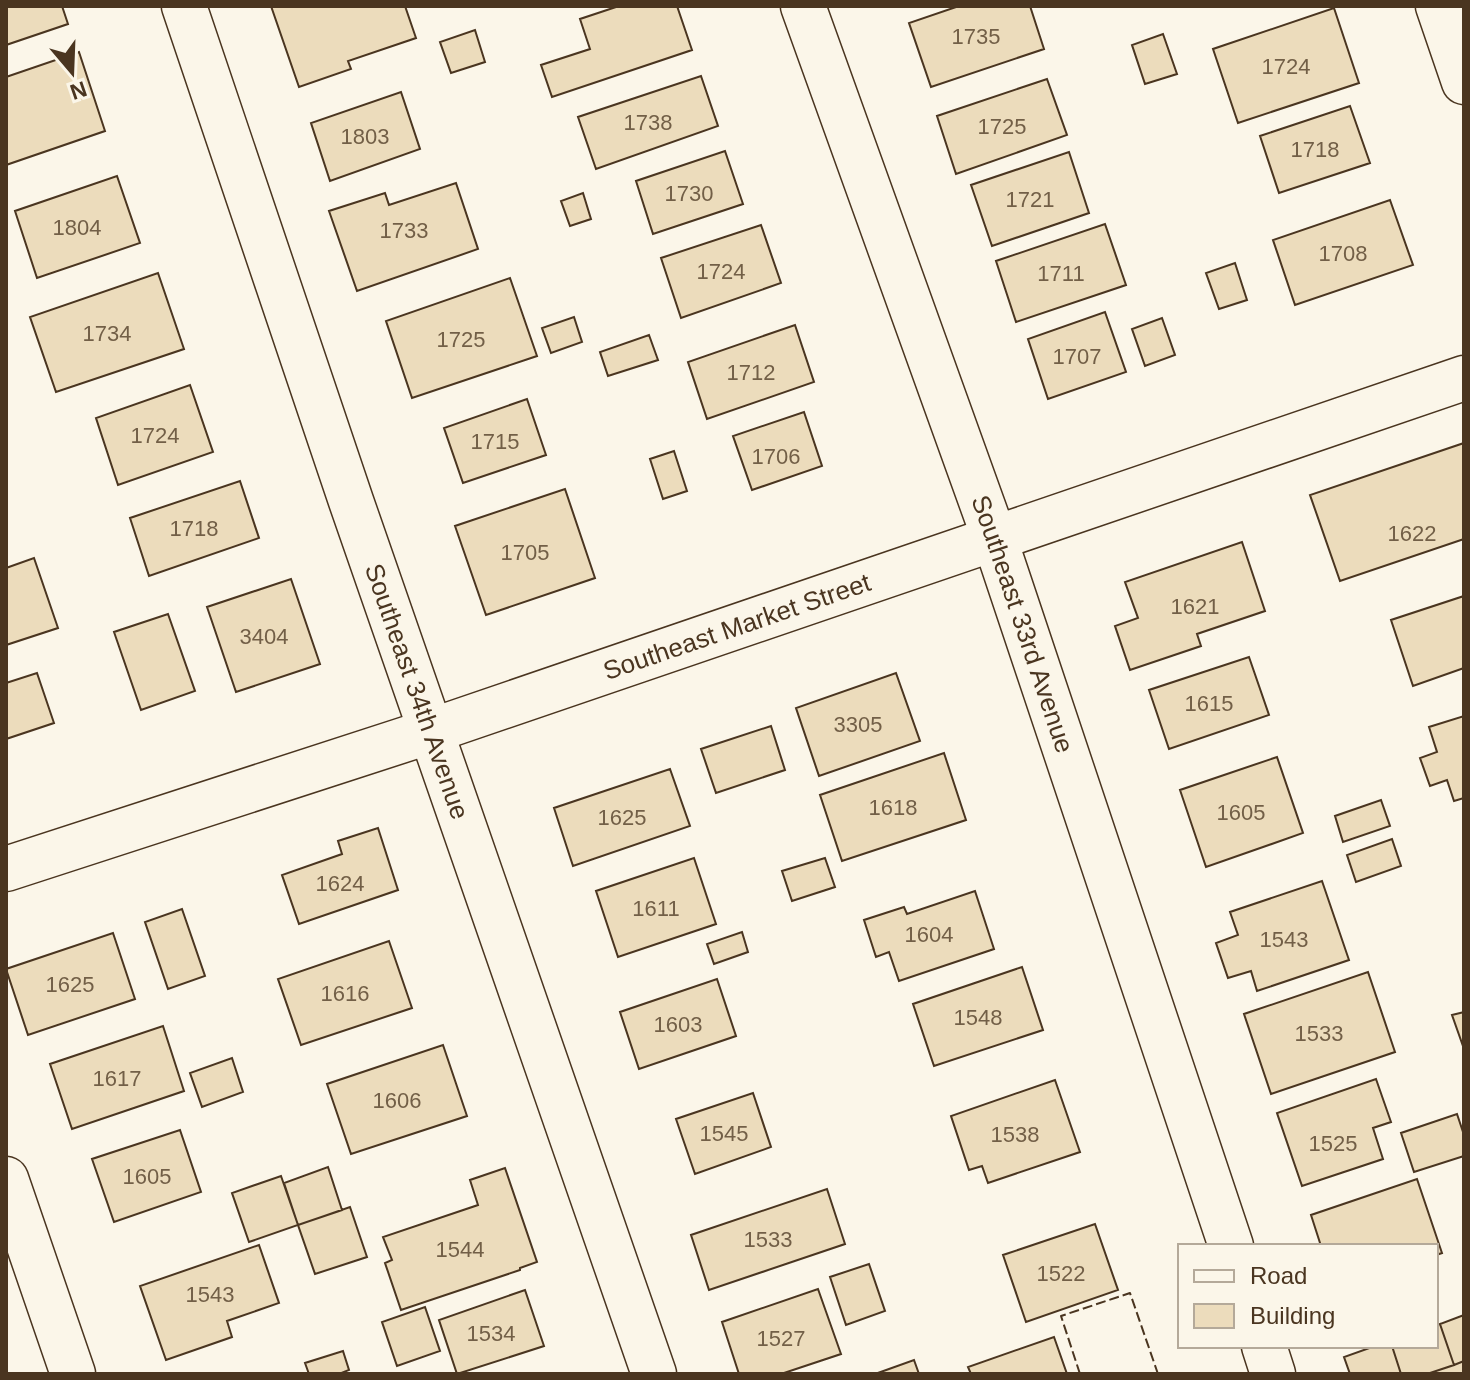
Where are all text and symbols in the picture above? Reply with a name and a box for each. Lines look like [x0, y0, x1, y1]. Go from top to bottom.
house number: 1735 [952, 24, 1000, 49]
north arrow [32, 32, 112, 112]
house number: 1724 [1262, 54, 1310, 79]
text: N [67, 76, 90, 105]
house number: 1738 [624, 110, 672, 135]
house number: 1725 [978, 114, 1026, 139]
house number: 1803 [341, 124, 389, 149]
house number: 1718 [1291, 137, 1339, 162]
house number: 1730 [665, 181, 713, 206]
house number: 1721 [1006, 187, 1054, 212]
house number: 1804 [53, 215, 101, 240]
house number: 1733 [380, 218, 428, 243]
house number: 1708 [1319, 241, 1367, 266]
house number: 1724 [697, 259, 745, 284]
house number: 1711 [1037, 261, 1085, 286]
house number: 1734 [83, 321, 131, 346]
house number: 1725 [437, 327, 485, 352]
house number: 1707 [1053, 344, 1101, 369]
house number: 1712 [727, 360, 775, 385]
house number: 1724 [131, 423, 179, 448]
house number: 1715 [471, 429, 519, 454]
house number: 1706 [752, 444, 800, 469]
street label: Southeast 33rd Avenue [965, 491, 1080, 757]
house number: 1718 [170, 516, 218, 541]
house number: 1622 [1388, 521, 1436, 546]
house number: 1705 [501, 540, 549, 565]
street label: Southeast 34th Avenue [359, 560, 475, 823]
street label: Southeast Market Street [599, 567, 875, 686]
house number: 1621 [1171, 594, 1219, 619]
house number: 3404 [240, 624, 288, 649]
house number: 1615 [1185, 691, 1233, 716]
house number: 3305 [834, 712, 882, 737]
house number: 1618 [869, 795, 917, 820]
house number: 1605 [1217, 800, 1265, 825]
house number: 1625 [598, 805, 646, 830]
house number: 1624 [316, 871, 364, 896]
house number: 1611 [632, 896, 680, 921]
house number: 1604 [905, 922, 953, 947]
house number: 1543 [1260, 927, 1308, 952]
house number: 1625 [46, 972, 94, 997]
house number: 1616 [321, 981, 369, 1006]
house number: 1548 [954, 1005, 1002, 1030]
house number: 1603 [654, 1012, 702, 1037]
house number: 1533 [1295, 1021, 1343, 1046]
house number: 1617 [93, 1066, 141, 1091]
house number: 1606 [373, 1088, 421, 1113]
house number: 1545 [700, 1121, 748, 1146]
house number: 1538 [991, 1122, 1039, 1147]
house number: 1525 [1309, 1131, 1357, 1156]
house number: 1605 [123, 1164, 171, 1189]
house number: 1533 [744, 1227, 792, 1252]
house number: 1544 [436, 1237, 484, 1262]
legend [1178, 1244, 1438, 1348]
house number: 1522 [1037, 1261, 1085, 1286]
text: Road [1250, 1262, 1307, 1289]
house number: 1543 [186, 1282, 234, 1307]
text: Building [1250, 1302, 1335, 1329]
house number: 1534 [467, 1321, 515, 1346]
house number: 1527 [757, 1326, 805, 1351]

